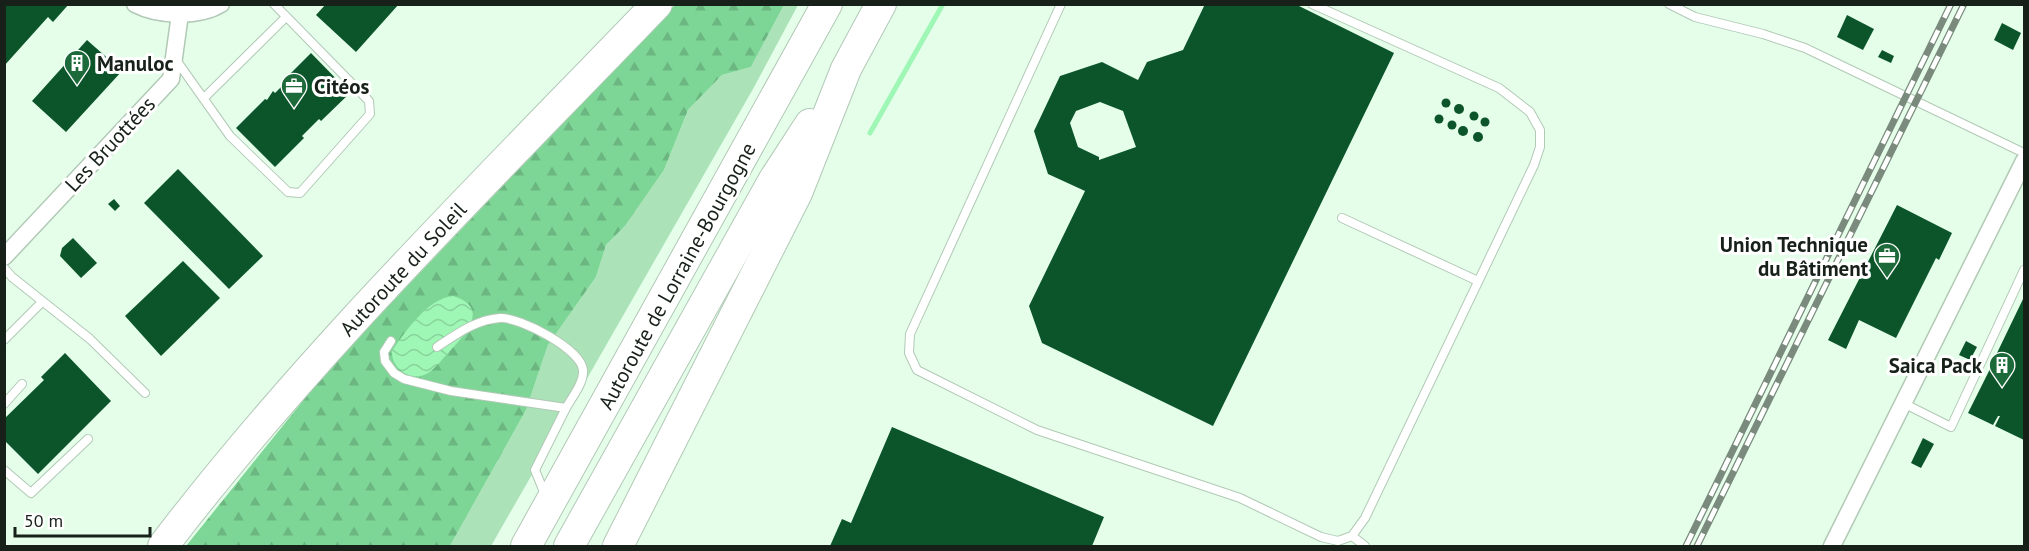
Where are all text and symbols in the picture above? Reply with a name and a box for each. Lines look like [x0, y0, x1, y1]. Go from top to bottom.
building icon: Manuloc [62, 48, 92, 86]
place label: Manuloc [97, 50, 174, 77]
office icon: Citéos [279, 71, 309, 109]
place label: Citéos [314, 73, 369, 100]
street label: Les Bruottées [59, 91, 161, 197]
street label: Autoroute de Lorraine-Bourgogne [592, 138, 762, 414]
street label: Autoroute du Soleil [334, 196, 472, 342]
place label: Union Technique du Bâtiment [1720, 231, 1869, 282]
office icon: Union Technique du Bâtiment [1872, 241, 1902, 279]
building icon: Saica Pack [1987, 350, 2017, 388]
place label: Saica Pack [1889, 352, 1983, 379]
scale bar [15, 500, 150, 538]
text: 50 m [24, 509, 63, 532]

